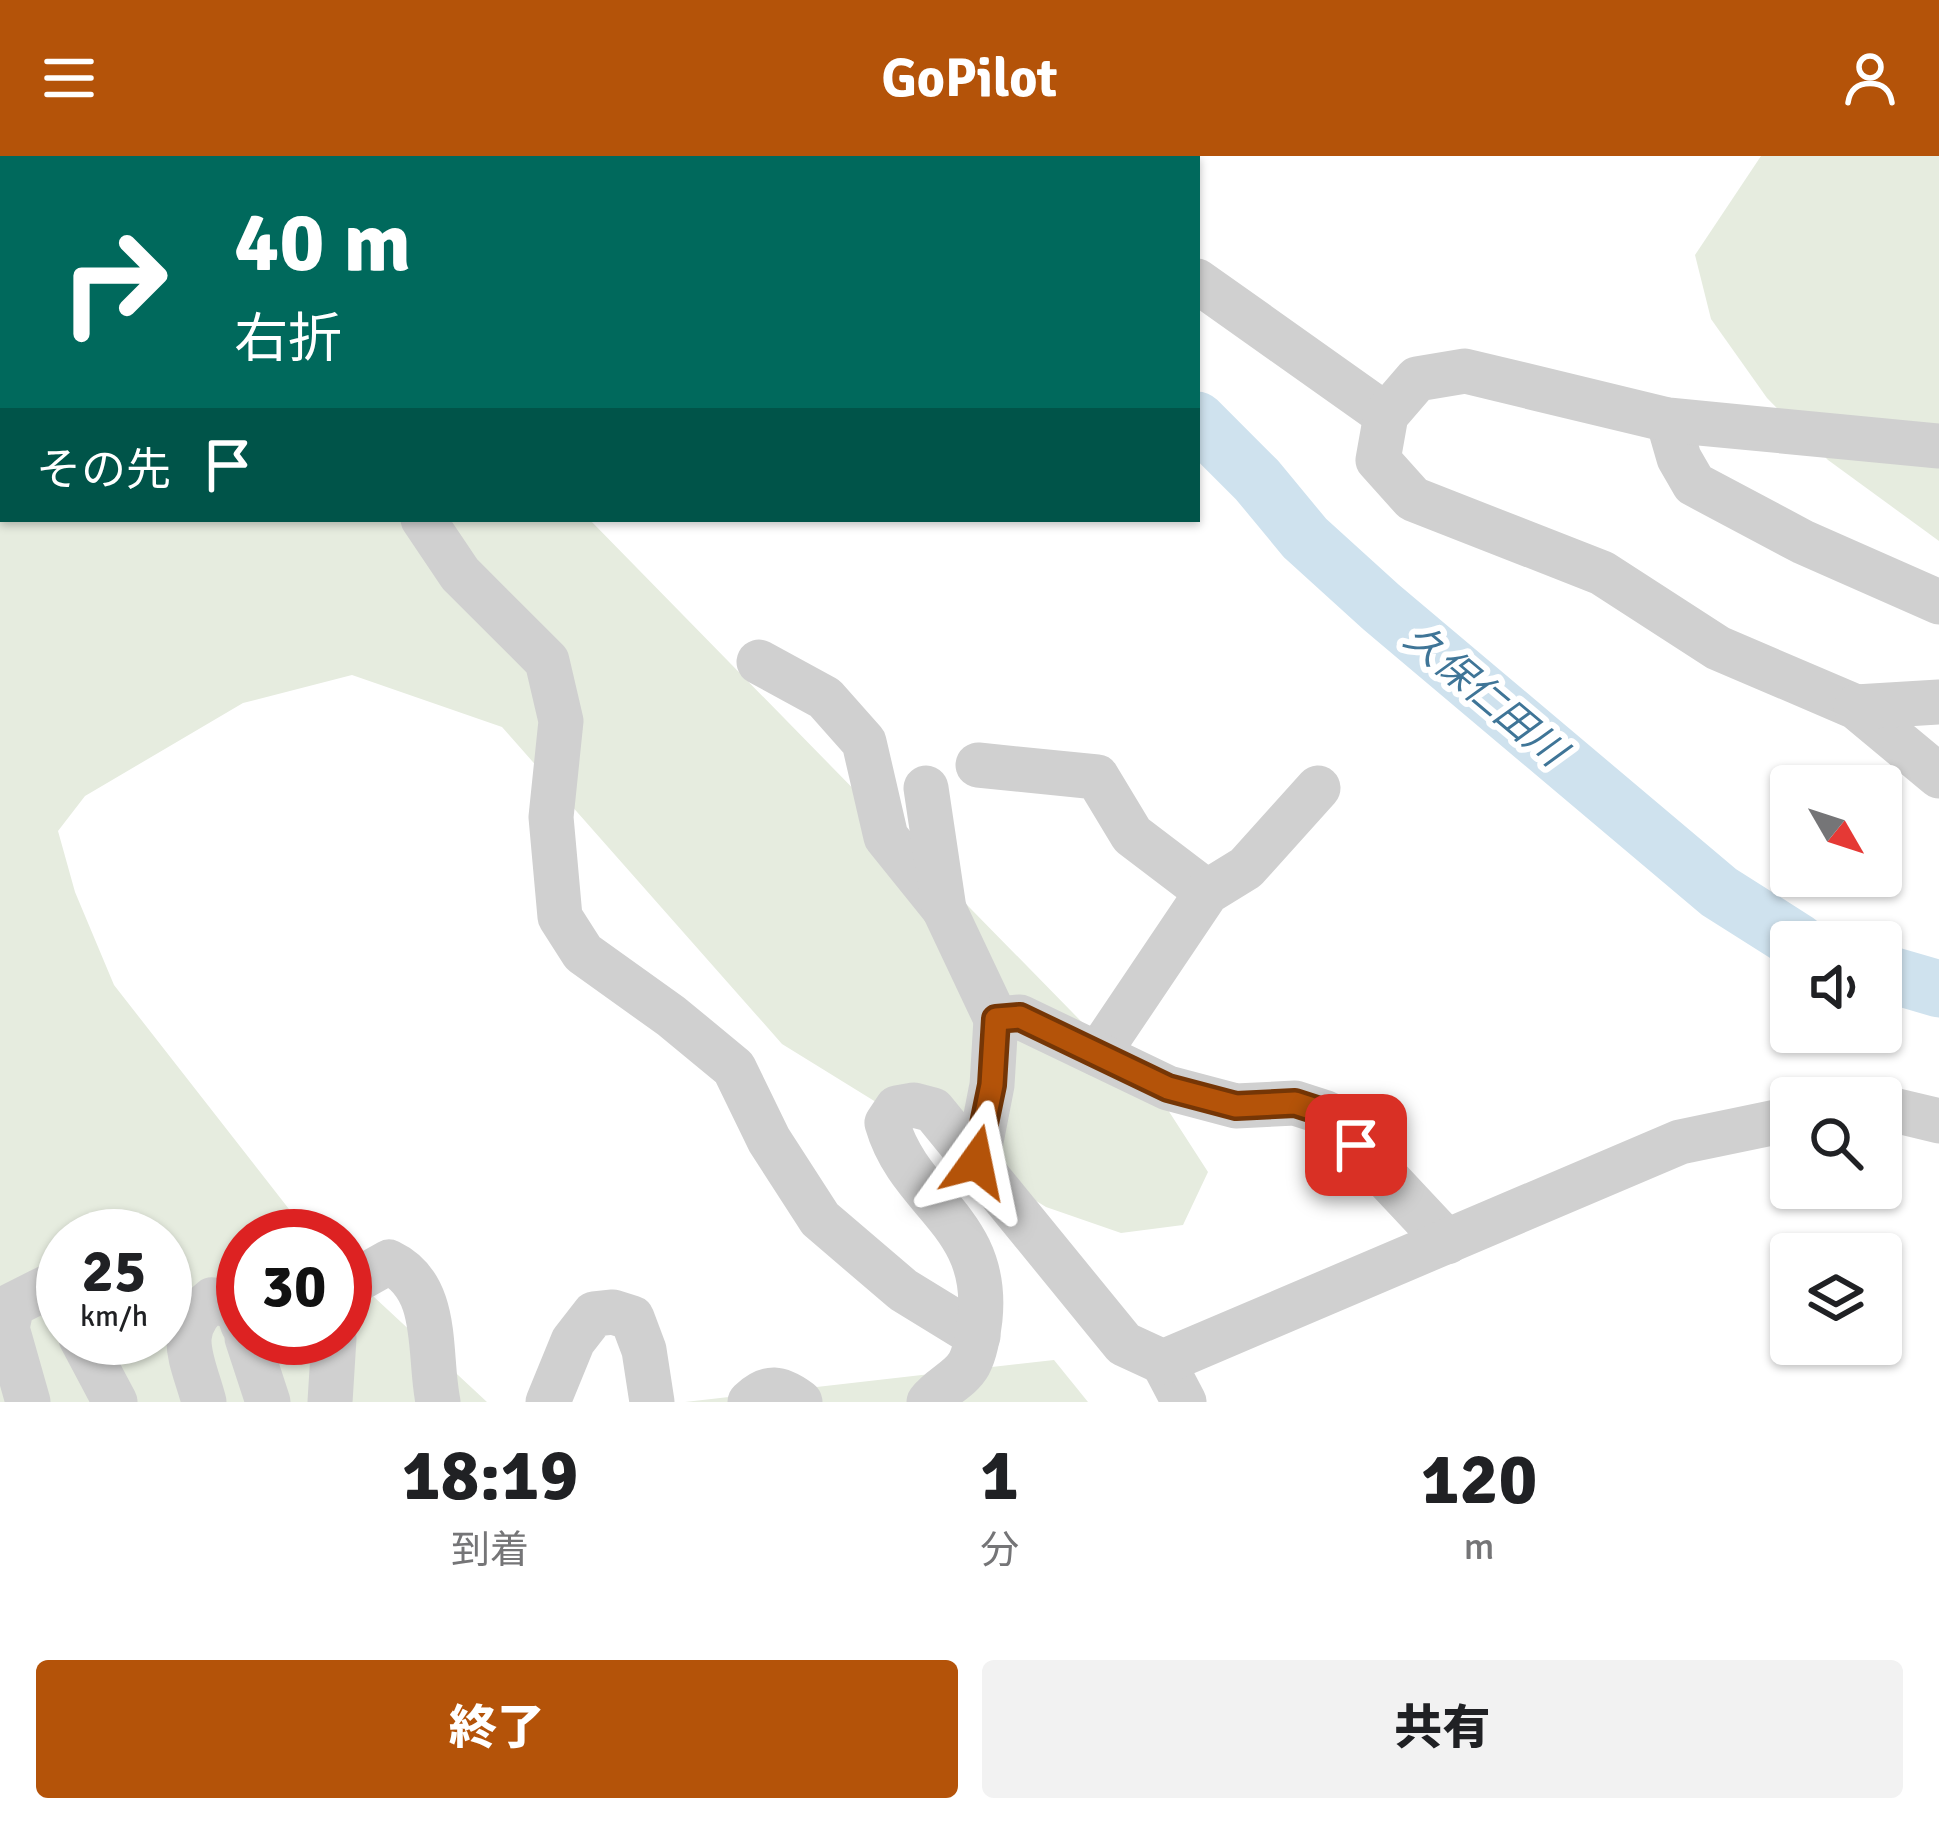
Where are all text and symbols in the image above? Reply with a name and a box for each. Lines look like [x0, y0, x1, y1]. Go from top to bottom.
icon: menu [36, 45, 102, 111]
text: GoPilot [881, 45, 1058, 112]
icon: person [1837, 45, 1903, 111]
text: 40 m [234, 191, 411, 295]
icon: right [36, 204, 192, 360]
text: 右折 [234, 306, 342, 373]
icon: arrive [195, 432, 261, 498]
text: その先 [36, 443, 171, 498]
water label: 久保仁田川 [1395, 614, 1578, 779]
north arrow [1770, 765, 1902, 897]
map controls [1770, 765, 1902, 1365]
button: sound [1770, 921, 1902, 1053]
button: search [1770, 1077, 1902, 1209]
pin [1305, 1094, 1407, 1196]
position arrow [913, 1099, 1039, 1225]
icon: arrive [1323, 1112, 1389, 1178]
speed limit sign: 30 [216, 1209, 372, 1365]
button: layers [1770, 1233, 1902, 1365]
text: 25 [82, 1235, 146, 1309]
text: km/h [80, 1298, 148, 1335]
text: 18:19 [402, 1431, 578, 1520]
text: 1 [980, 1431, 1019, 1520]
text: 120 [1421, 1435, 1537, 1524]
text: m [1463, 1522, 1495, 1570]
text: 到着 [451, 1526, 529, 1574]
text: 分 [980, 1526, 1019, 1574]
button: 終了 [36, 1660, 958, 1798]
button: 共有 [982, 1660, 1903, 1798]

